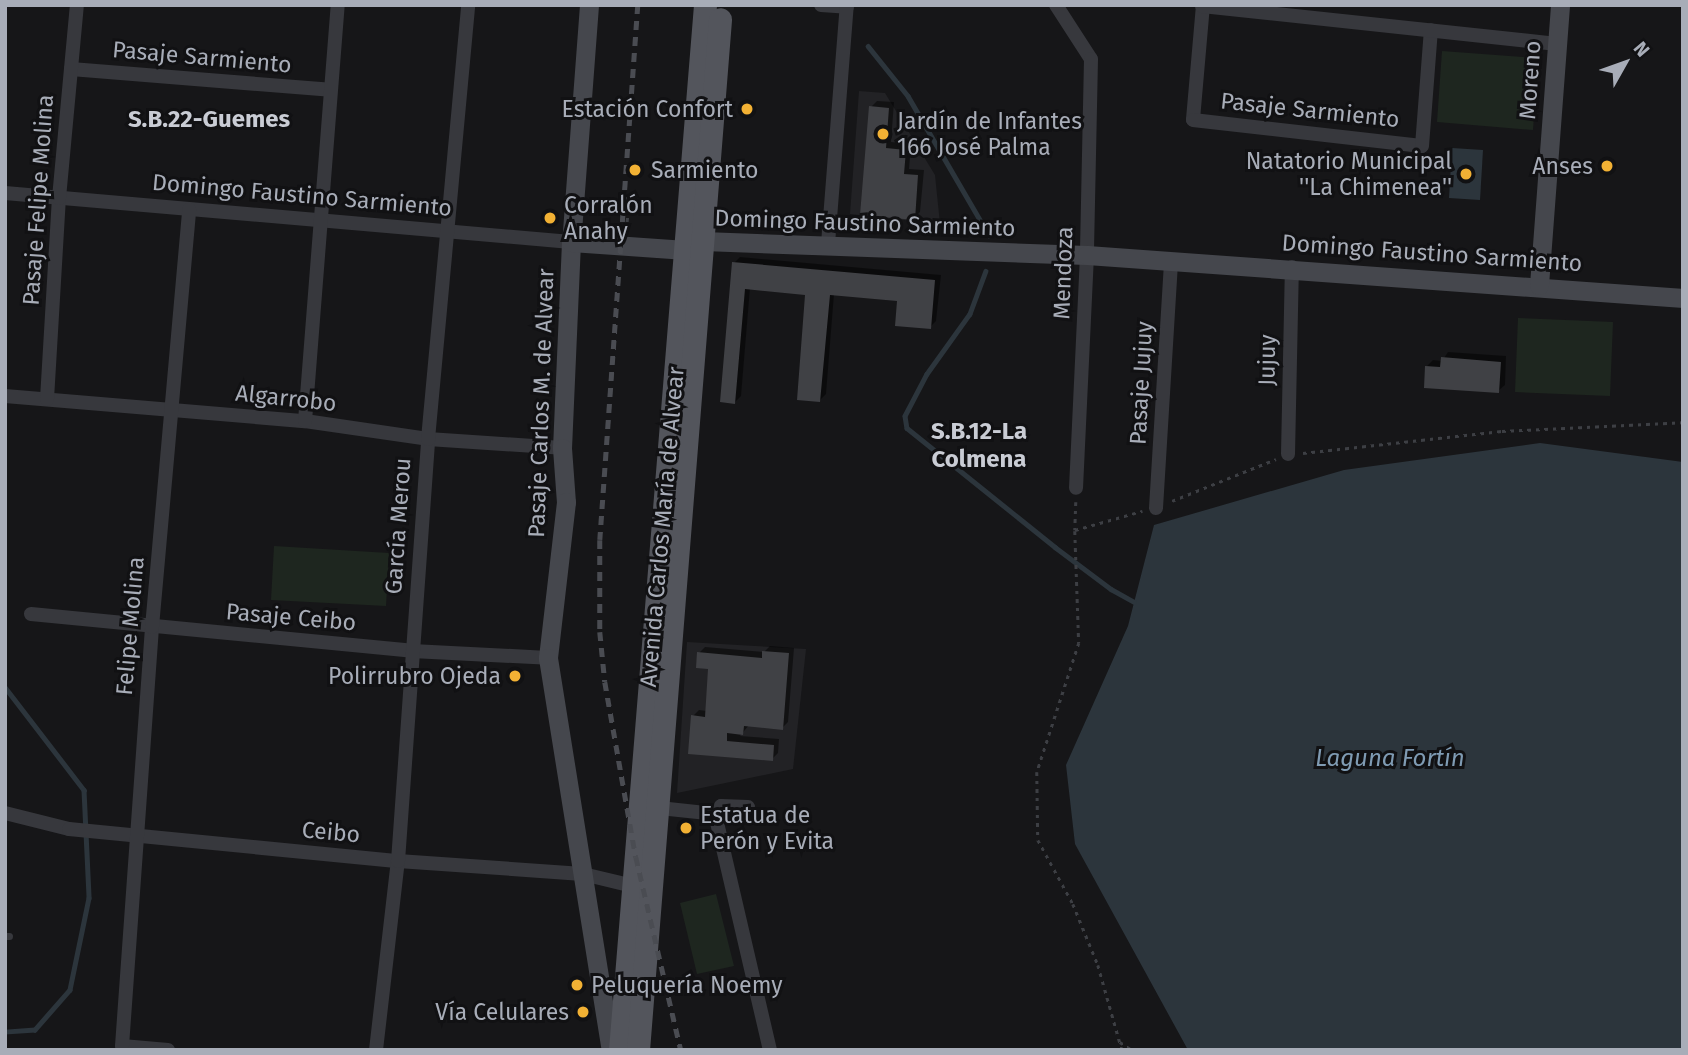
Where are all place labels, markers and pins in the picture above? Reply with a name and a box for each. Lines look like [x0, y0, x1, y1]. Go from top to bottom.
place label: Estación Confort [562, 95, 733, 123]
marker: Estación Confort [739, 101, 755, 117]
place label: Jardín de Infantes 166 José Palma [897, 107, 1082, 161]
marker: Jardín de Infantes 166 José Palma [875, 126, 891, 142]
place label: Natatorio Municipal ''La Chimenea'' [1246, 147, 1452, 201]
place label: Anses [1532, 152, 1593, 180]
place label: Sarmiento [651, 156, 759, 184]
marker: Anses [1599, 158, 1615, 174]
marker: Sarmiento [625, 160, 645, 180]
marker: Natatorio Municipal ''La Chimenea'' [1458, 166, 1474, 182]
place label: Corralón Anahy [564, 191, 653, 245]
marker: Corralón Anahy [542, 210, 558, 226]
place label: Polirrubro Ojeda [328, 662, 501, 690]
marker: Polirrubro Ojeda [507, 668, 523, 684]
place label: Estatua de Perón y Evita [700, 801, 834, 855]
marker: Estatua de Perón y Evita [678, 820, 694, 836]
place label: Peluquería Noemy [591, 971, 783, 999]
marker: Peluquería Noemy [569, 977, 585, 993]
place label: Vía Celulares [435, 998, 569, 1026]
marker: Vía Celulares [575, 1004, 591, 1020]

